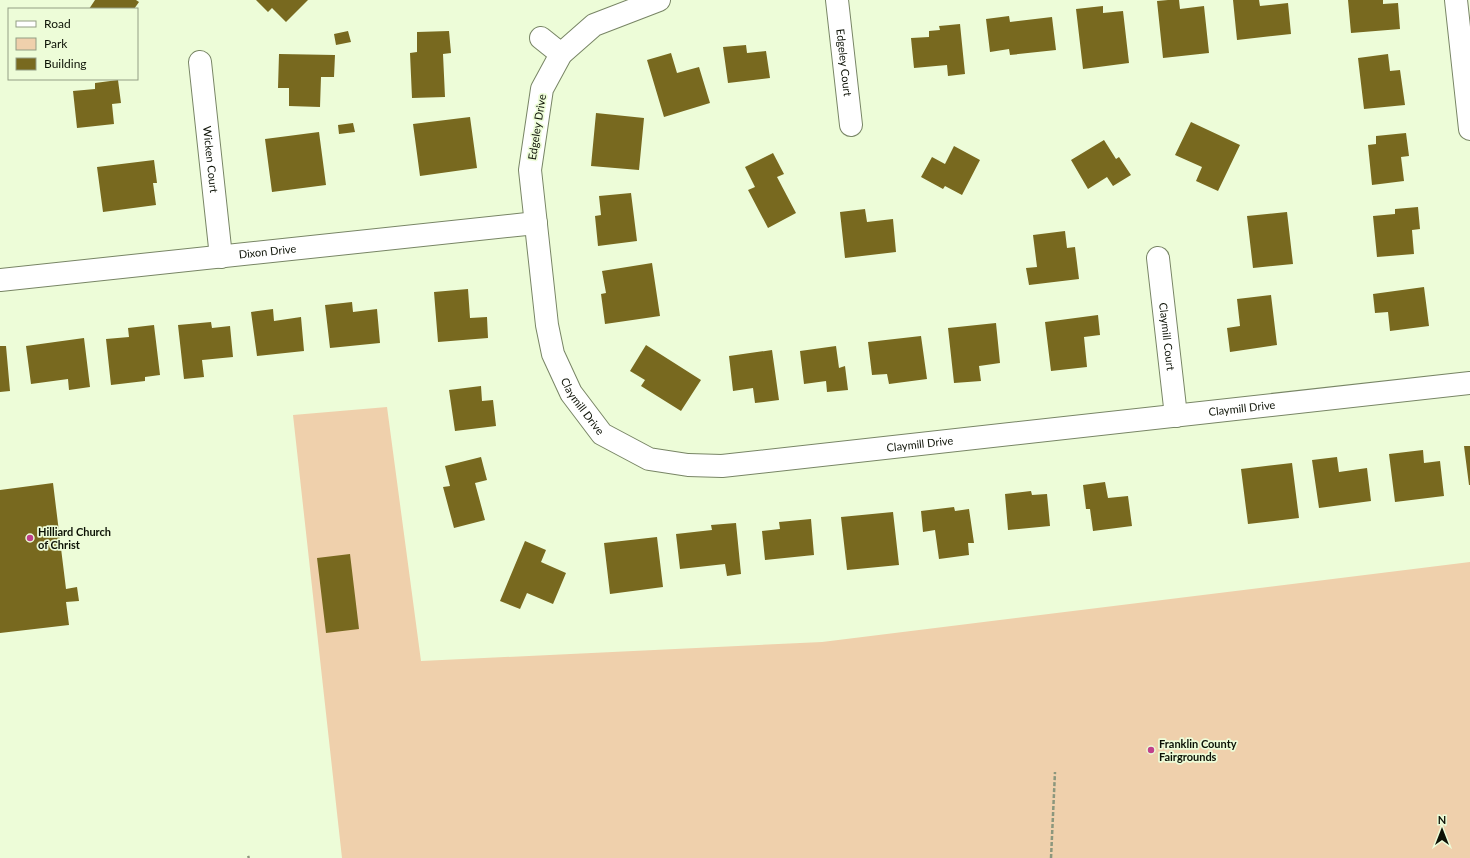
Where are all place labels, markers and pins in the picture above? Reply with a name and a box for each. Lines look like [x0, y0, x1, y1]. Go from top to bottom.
place label: Hilliard Church of Christ [38, 525, 111, 551]
marker: Hilliard Church of Christ [25, 533, 35, 543]
place label: Franklin County Fairgrounds [1159, 737, 1237, 763]
marker: Franklin County Fairgrounds [1146, 745, 1156, 755]

